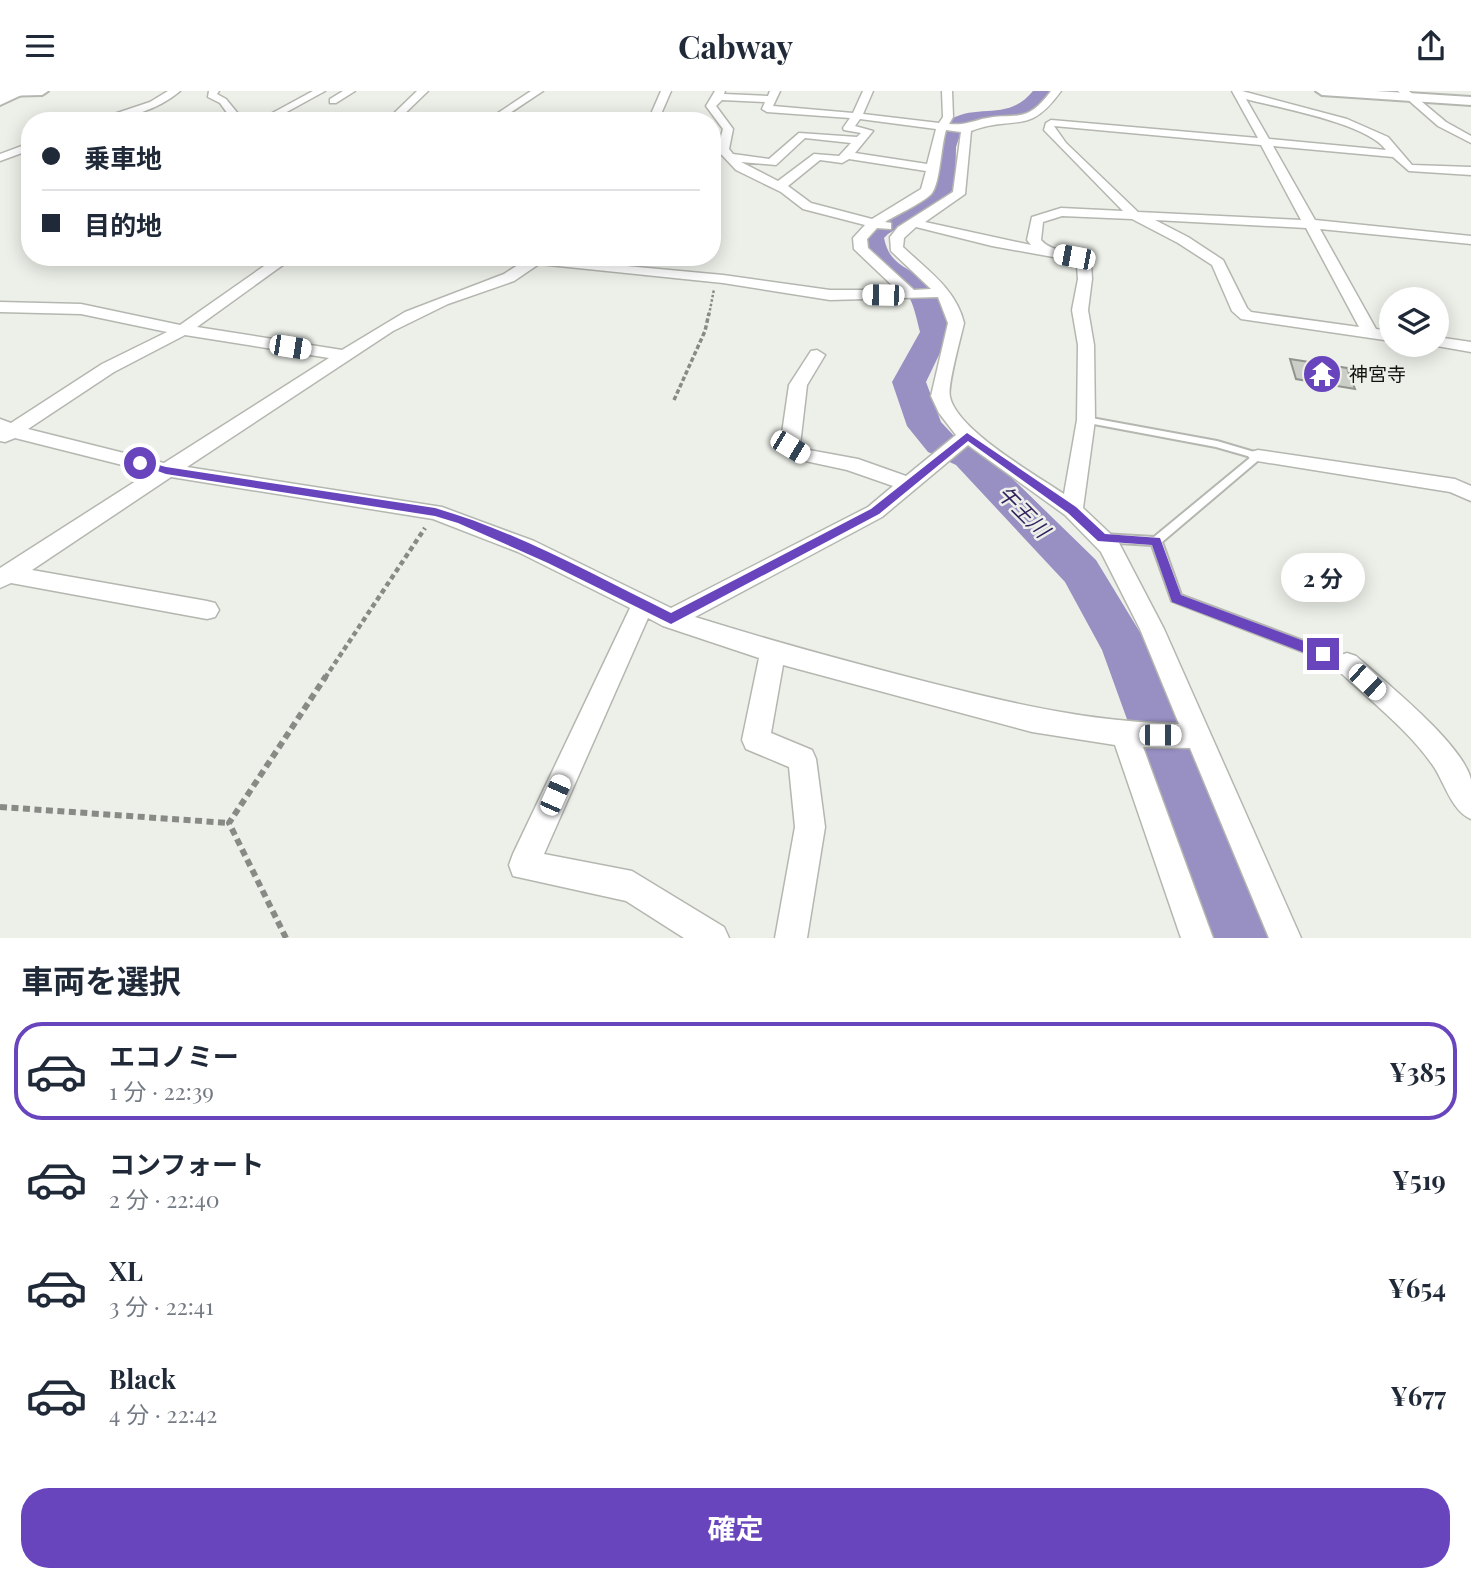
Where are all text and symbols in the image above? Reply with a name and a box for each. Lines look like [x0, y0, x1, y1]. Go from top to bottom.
text: Cabway [678, 24, 793, 67]
icon: menu [21, 27, 59, 65]
icon: share [1412, 27, 1450, 65]
text: 乗車地 [84, 140, 162, 175]
text: 目的地 [84, 207, 162, 242]
car [1052, 243, 1097, 271]
car [862, 284, 905, 306]
map controls [1379, 287, 1449, 357]
button: layers [1379, 287, 1449, 357]
car [268, 333, 313, 361]
temple icon: 神宮寺 [1301, 353, 1343, 395]
place label: 神宮寺 [1349, 360, 1406, 386]
car [767, 427, 814, 467]
route start [124, 447, 156, 479]
water label: 午王川 [992, 478, 1058, 544]
callout: 2 分 [1281, 553, 1365, 601]
text: 2 分 [1303, 562, 1343, 593]
route end [1307, 638, 1339, 670]
car [1345, 660, 1390, 704]
car [1140, 725, 1182, 746]
car [537, 772, 574, 818]
text: 車両を選択 [21, 958, 181, 1001]
text: エコノミー [109, 1038, 239, 1073]
icon: car [25, 1040, 88, 1103]
text: ¥385 [1389, 1054, 1446, 1089]
text: 1 分 · 22:39 [109, 1075, 214, 1106]
text: コンフォート [109, 1146, 264, 1181]
icon: car [25, 1148, 88, 1211]
text: ¥519 [1392, 1162, 1446, 1197]
text: 2 分 · 22:40 [109, 1183, 220, 1214]
text: XL [109, 1253, 143, 1288]
icon: car [25, 1256, 88, 1319]
text: ¥654 [1388, 1270, 1446, 1305]
text: 3 分 · 22:41 [109, 1290, 214, 1321]
text: Black [109, 1361, 176, 1396]
icon: car [25, 1364, 88, 1427]
text: ¥677 [1390, 1378, 1446, 1413]
text: 4 分 · 22:42 [109, 1398, 217, 1429]
button: 確定 [21, 1488, 1450, 1568]

